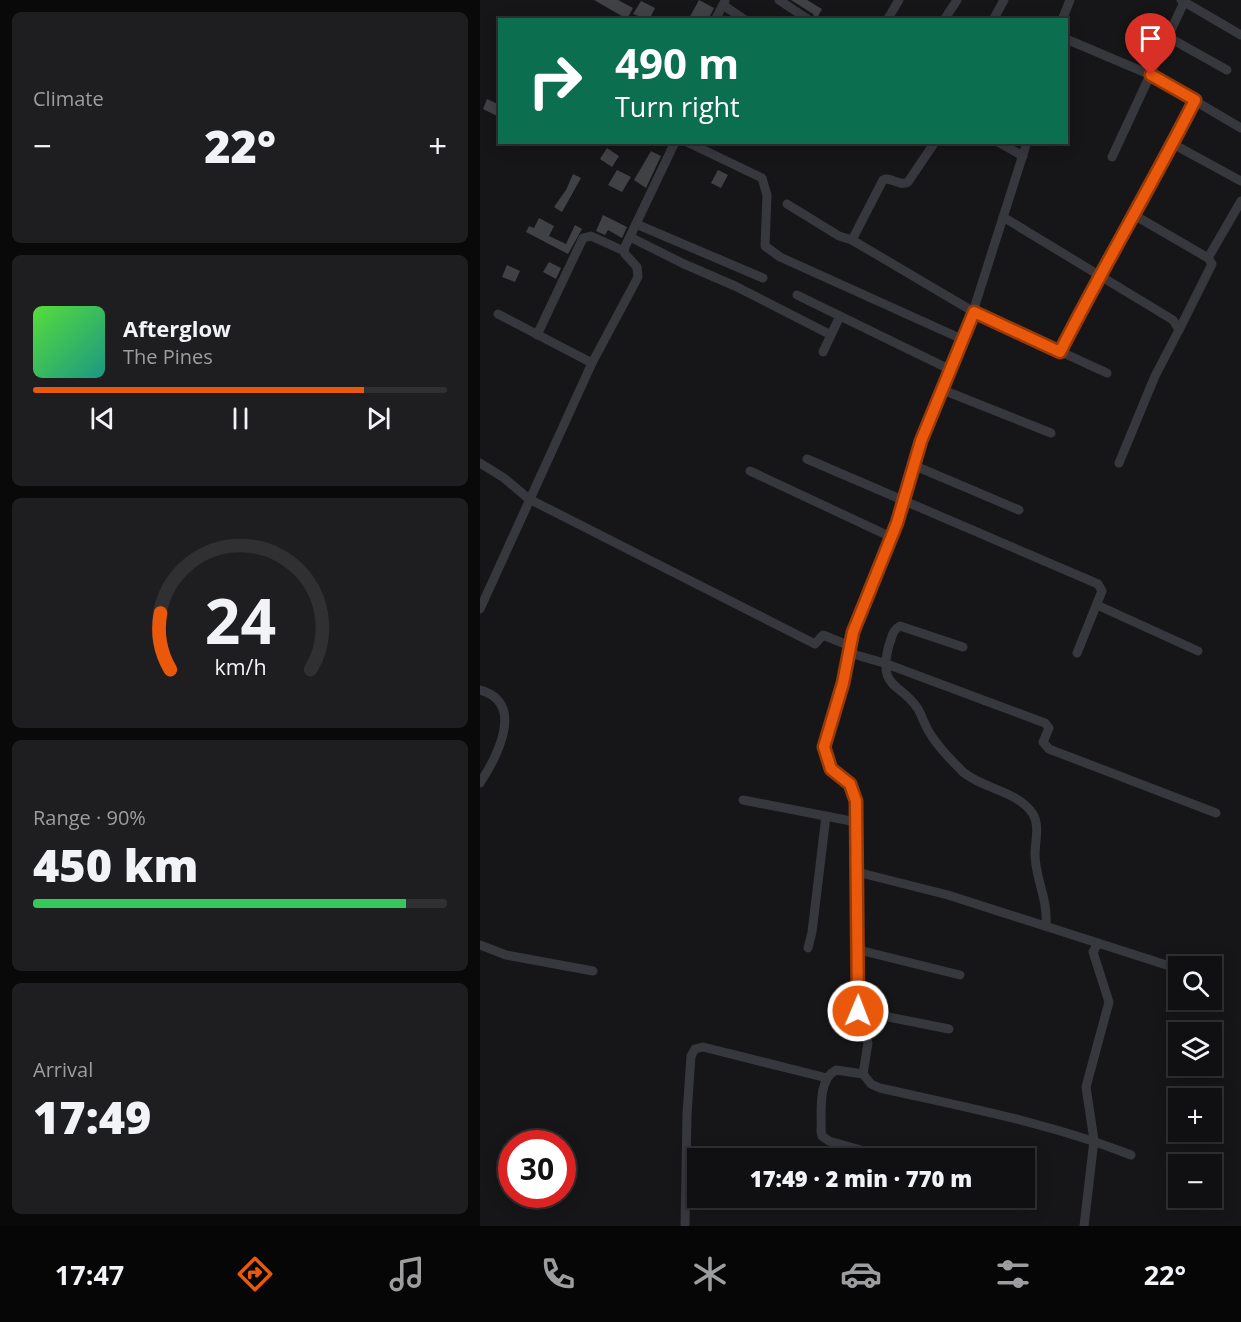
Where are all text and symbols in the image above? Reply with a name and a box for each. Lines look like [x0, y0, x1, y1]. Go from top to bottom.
pin [1125, 13, 1176, 75]
icon: arrive [1134, 22, 1167, 55]
text: 490 m [615, 34, 739, 91]
icon: right [516, 42, 594, 120]
text: Climate [33, 85, 104, 112]
text: Turn right [615, 88, 740, 125]
text: 22° [204, 115, 276, 176]
text: − [33, 123, 52, 168]
text: + [428, 123, 447, 168]
text: Afterglow [123, 313, 231, 343]
text: The Pines [123, 343, 213, 370]
icon: previous [86, 402, 119, 435]
icon: pause [224, 402, 257, 435]
icon: next [362, 402, 395, 435]
text: 24 [204, 577, 276, 662]
text: km/h [214, 652, 266, 681]
text: Range · 90% [33, 804, 146, 831]
text: 450 km [33, 834, 198, 895]
map controls [1168, 956, 1222, 1208]
button: search [1168, 956, 1222, 1010]
position arrow [826, 979, 890, 1043]
button: layers [1168, 1022, 1222, 1076]
text: Arrival [33, 1056, 93, 1083]
text: 17:49 [33, 1086, 151, 1147]
button: + [1168, 1088, 1222, 1142]
speed limit sign: 30 [498, 1130, 576, 1208]
button: − [1168, 1154, 1222, 1208]
text: 17:49 · 2 min · 770 m [750, 1163, 972, 1193]
icon: directions [234, 1253, 276, 1295]
icon: music [386, 1253, 428, 1295]
icon: phone [537, 1253, 579, 1295]
icon: climate [689, 1253, 731, 1295]
icon: car [840, 1253, 882, 1295]
icon: filters [992, 1253, 1034, 1295]
text: 17:47 [55, 1256, 124, 1293]
text: 22° [1144, 1256, 1186, 1293]

